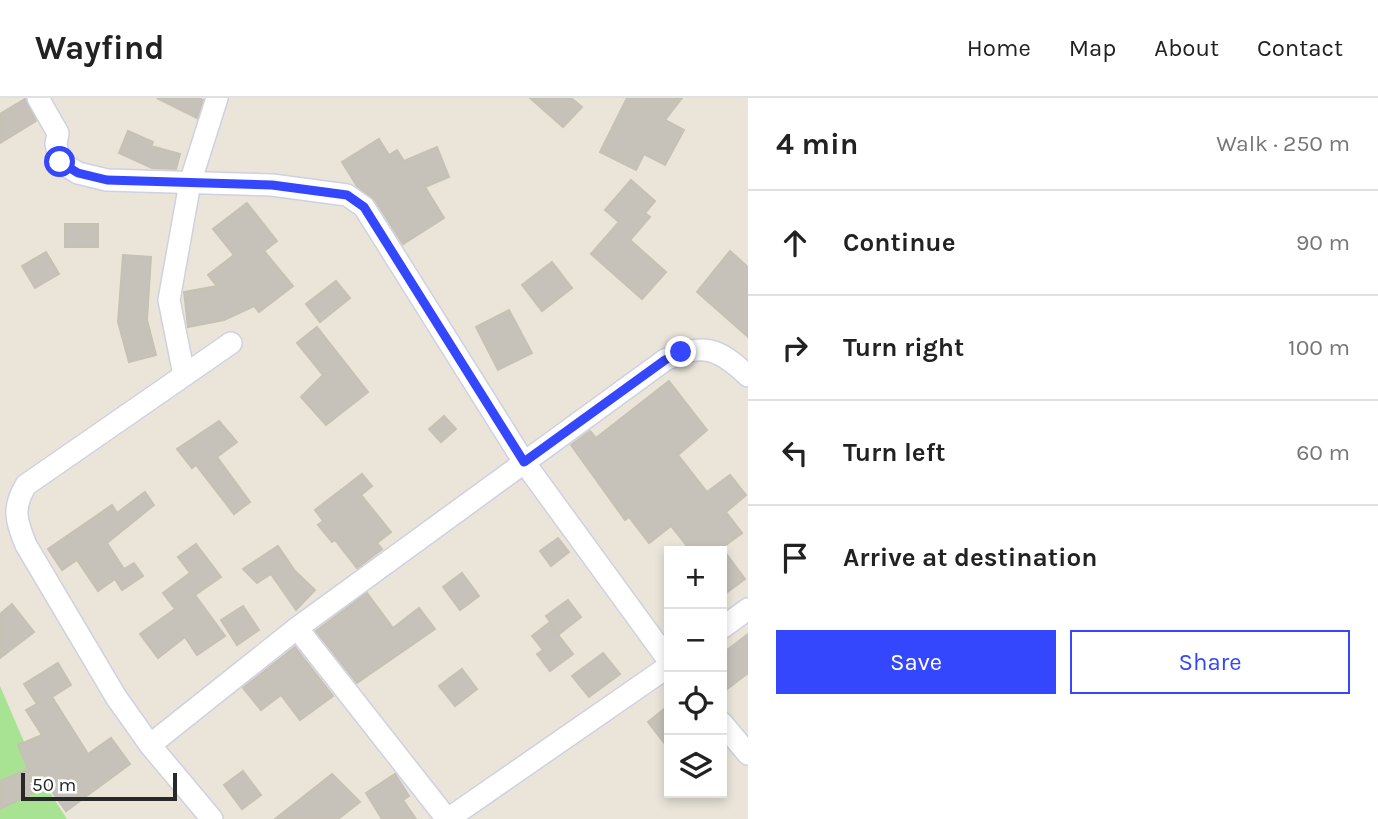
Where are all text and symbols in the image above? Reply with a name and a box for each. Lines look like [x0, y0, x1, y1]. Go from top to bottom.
text: Wayfind [35, 29, 165, 67]
text: Home [967, 34, 1031, 62]
text: Map [1069, 34, 1116, 62]
text: About [1154, 34, 1219, 62]
text: Contact [1257, 34, 1343, 62]
text: 4 min [776, 126, 858, 162]
text: Walk · 250 m [1216, 130, 1350, 157]
route start [44, 146, 75, 177]
icon: ahead [776, 224, 814, 262]
text: Continue [843, 227, 955, 258]
text: 90 m [1296, 229, 1350, 256]
icon: right [776, 329, 814, 367]
text: Turn right [843, 332, 964, 363]
text: 100 m [1288, 334, 1350, 361]
route end [665, 336, 696, 367]
icon: left [776, 434, 814, 472]
text: Turn left [843, 437, 945, 468]
text: 60 m [1296, 439, 1350, 466]
icon: arrive [776, 539, 814, 577]
text: Arrive at destination [843, 542, 1097, 573]
map controls [664, 546, 727, 798]
button: + [664, 546, 727, 609]
button: − [664, 609, 727, 672]
button: Save [776, 630, 1056, 694]
button: Share [1070, 630, 1350, 694]
button: locate [664, 672, 727, 735]
button: layers [664, 735, 727, 798]
scale bar [21, 770, 177, 802]
text: 50 m [32, 774, 76, 796]

